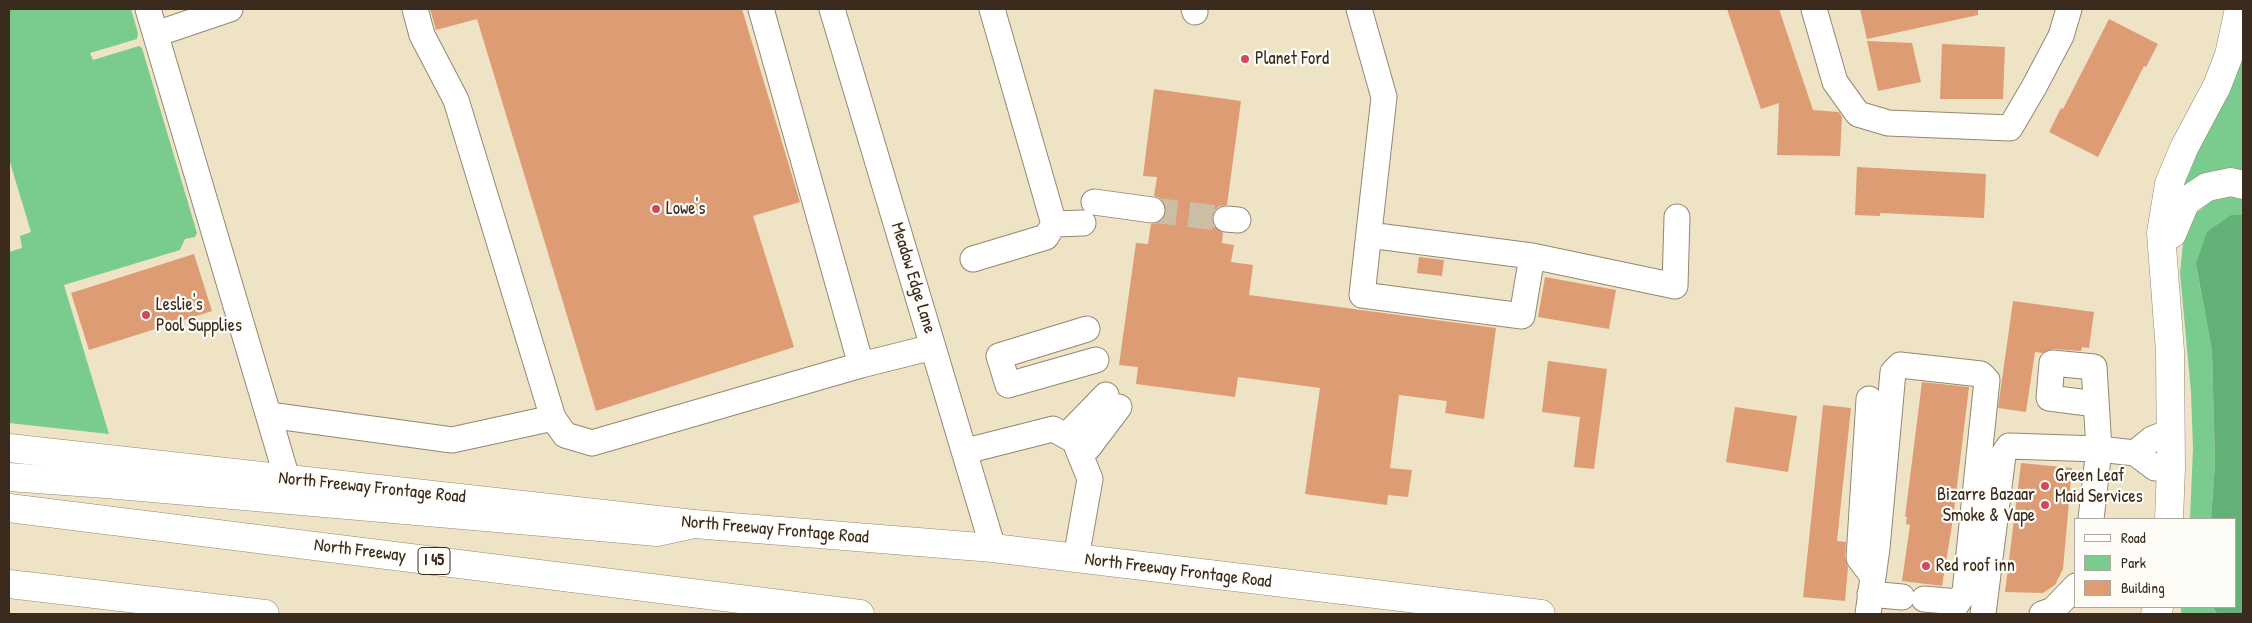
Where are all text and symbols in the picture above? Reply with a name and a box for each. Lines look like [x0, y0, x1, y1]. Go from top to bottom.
place label: Planet Ford [1255, 48, 1329, 70]
marker: Planet Ford [1239, 53, 1251, 65]
place label: Lowe's [666, 198, 705, 220]
marker: Lowe's [650, 203, 662, 215]
street label: Meadow Edge Lane [886, 220, 940, 336]
place label: Leslie's Pool Supplies [156, 294, 242, 336]
marker: Leslie's Pool Supplies [140, 309, 152, 321]
place label: Green Leaf Maid Services [2055, 465, 2143, 508]
street label: North Freeway Frontage Road [277, 467, 467, 509]
marker: Green Leaf Maid Services [2039, 480, 2051, 492]
place label: Bizarre Bazaar Smoke & Vape [1937, 484, 2035, 526]
marker: Bizarre Bazaar Smoke & Vape [2039, 499, 2051, 511]
street label: North Freeway Frontage Road [680, 511, 870, 549]
legend [2074, 518, 2237, 608]
text: Road [2121, 527, 2146, 548]
street label: North Freeway [313, 535, 407, 567]
road number: I 45 [418, 548, 450, 574]
street label: North Freeway Frontage Road [1083, 549, 1273, 593]
text: Park [2121, 552, 2146, 573]
place label: Red roof inn [1936, 555, 2015, 577]
marker: Red roof inn [1920, 560, 1932, 572]
text: Building [2121, 577, 2165, 598]

